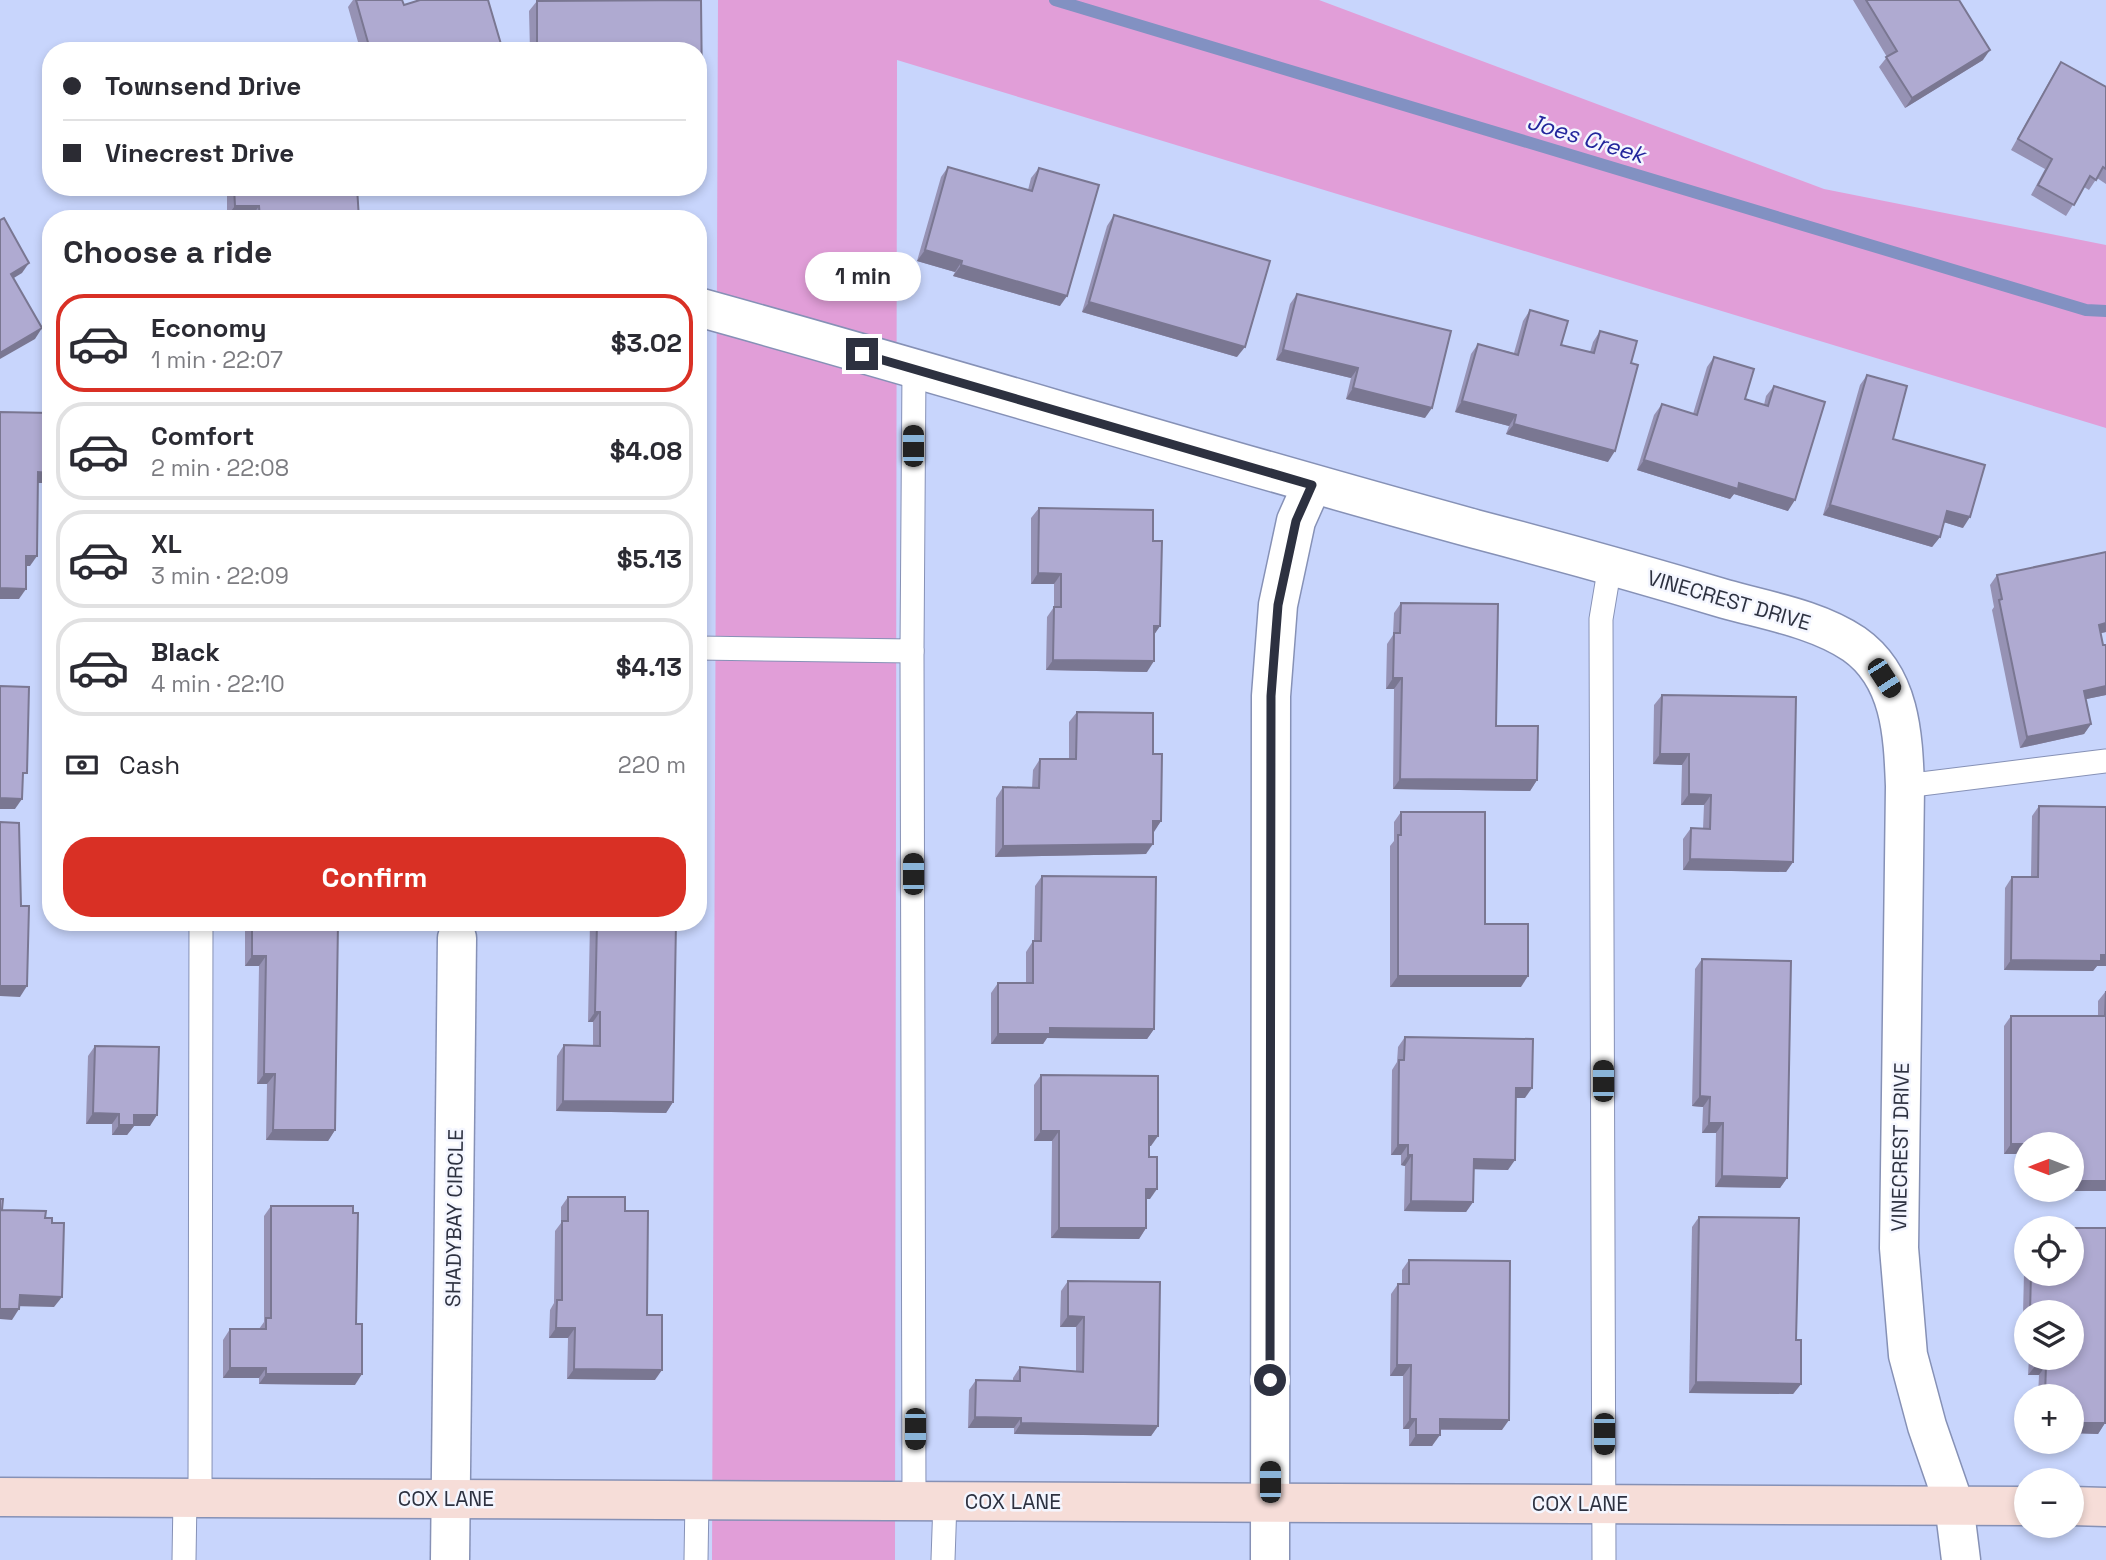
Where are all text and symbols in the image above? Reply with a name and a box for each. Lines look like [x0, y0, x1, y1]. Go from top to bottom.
text: Townsend Drive [105, 69, 301, 103]
water label: Joes Creek [1523, 106, 1651, 171]
text: Vinecrest Drive [105, 136, 294, 170]
text: Choose a ride [63, 232, 273, 272]
callout: 1 min [804, 252, 920, 302]
text: 1 min [835, 261, 891, 291]
text: Economy [151, 311, 267, 345]
icon: car [67, 312, 130, 375]
text: $3.02 [611, 326, 682, 360]
route end [846, 338, 878, 370]
text: 1 min · 22:07 [151, 345, 283, 375]
text: Comfort [151, 419, 254, 453]
icon: car [67, 420, 130, 483]
car [903, 425, 924, 467]
text: $4.08 [610, 434, 682, 468]
text: 2 min · 22:08 [151, 453, 289, 483]
text: XL [151, 527, 182, 561]
icon: car [67, 528, 130, 591]
text: $5.13 [617, 542, 682, 576]
text: 3 min · 22:09 [151, 561, 289, 591]
street label: VINECREST DRIVE [1644, 564, 1814, 636]
text: Black [151, 635, 220, 669]
icon: car [67, 636, 130, 699]
text: $4.13 [616, 650, 682, 684]
car [1864, 655, 1905, 701]
text: 4 min · 22:10 [151, 669, 285, 699]
icon: cash [63, 746, 101, 784]
text: Cash [119, 748, 180, 782]
text: 220 m [618, 750, 686, 780]
button: Confirm [63, 837, 686, 917]
car [903, 853, 924, 895]
car [1593, 1060, 1614, 1102]
street label: VINECREST DRIVE [1885, 1062, 1915, 1232]
street label: SHADYBAY CIRCLE [439, 1129, 469, 1307]
north arrow [2014, 1132, 2084, 1202]
map controls [2014, 1132, 2084, 1538]
button: locate [2014, 1216, 2084, 1286]
button: layers [2014, 1300, 2084, 1370]
route start [1254, 1364, 1286, 1396]
button: + [2014, 1384, 2084, 1454]
car [905, 1408, 926, 1450]
car [1594, 1413, 1615, 1455]
car [1260, 1461, 1281, 1503]
button: − [2014, 1468, 2084, 1538]
street label: COX LANE [398, 1485, 494, 1512]
street label: COX LANE [965, 1488, 1061, 1515]
street label: COX LANE [1532, 1490, 1628, 1517]

